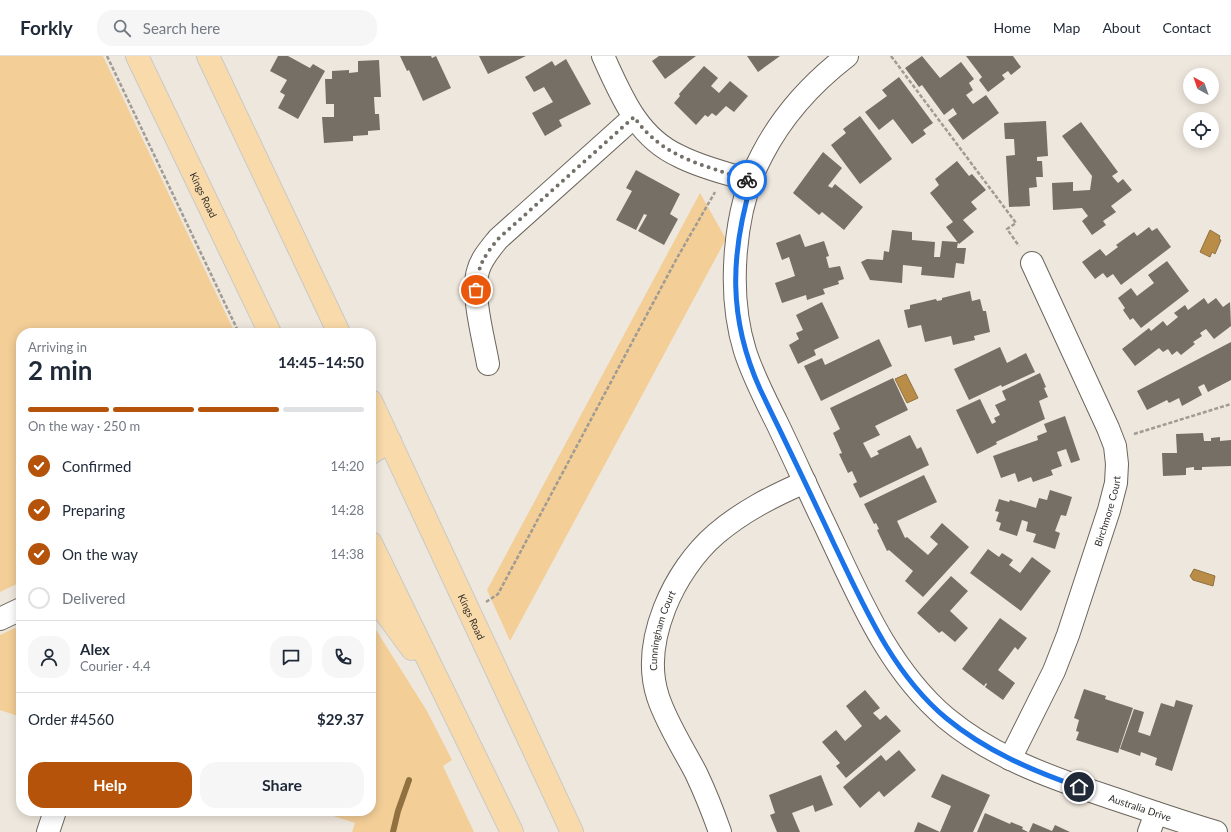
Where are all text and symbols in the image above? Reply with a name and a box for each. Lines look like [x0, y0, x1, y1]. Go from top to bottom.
search box [97, 10, 377, 46]
text: Forkly [20, 16, 73, 39]
icon: search [111, 17, 133, 39]
text: Search here [143, 19, 220, 37]
text: Home [993, 19, 1031, 36]
text: Map [1053, 19, 1080, 36]
text: About [1102, 19, 1140, 36]
text: Contact [1162, 19, 1211, 36]
north arrow [1183, 68, 1219, 104]
map controls [1183, 68, 1219, 148]
button: locate [1183, 112, 1219, 148]
courier [727, 160, 767, 200]
icon: bike [736, 169, 758, 191]
street label: Kings Road [188, 170, 220, 219]
pin [459, 273, 493, 307]
icon: bag [465, 279, 487, 301]
text: Arriving in [28, 339, 87, 355]
text: 14:45–14:50 [278, 353, 364, 371]
text: 2 min [28, 354, 92, 386]
text: On the way · 250 m [28, 418, 140, 434]
icon: check [28, 455, 50, 477]
text: Confirmed [62, 457, 131, 475]
text: 14:20 [331, 458, 364, 474]
street label: Birchmore Court [1091, 475, 1122, 548]
icon: check [28, 499, 50, 521]
text: Preparing [62, 501, 125, 519]
text: 14:28 [331, 502, 364, 518]
icon: check [28, 543, 50, 565]
text: On the way [62, 545, 138, 563]
text: 14:38 [331, 546, 364, 562]
street label: Cunningham Court [647, 588, 678, 671]
text: Delivered [62, 589, 125, 607]
street label: Kings Road [456, 592, 487, 641]
button: person [28, 636, 70, 678]
button: chat [270, 636, 312, 678]
button: phone [322, 636, 364, 678]
text: Alex [80, 640, 110, 658]
text: Courier · 4.4 [80, 658, 151, 674]
text: Order #4560 [28, 710, 114, 728]
text: $29.37 [317, 710, 364, 728]
button: Help [28, 762, 192, 808]
button: Share [200, 762, 364, 808]
pin [1062, 770, 1096, 804]
icon: home [1068, 776, 1090, 798]
street label: Australia Drive [1107, 791, 1173, 824]

